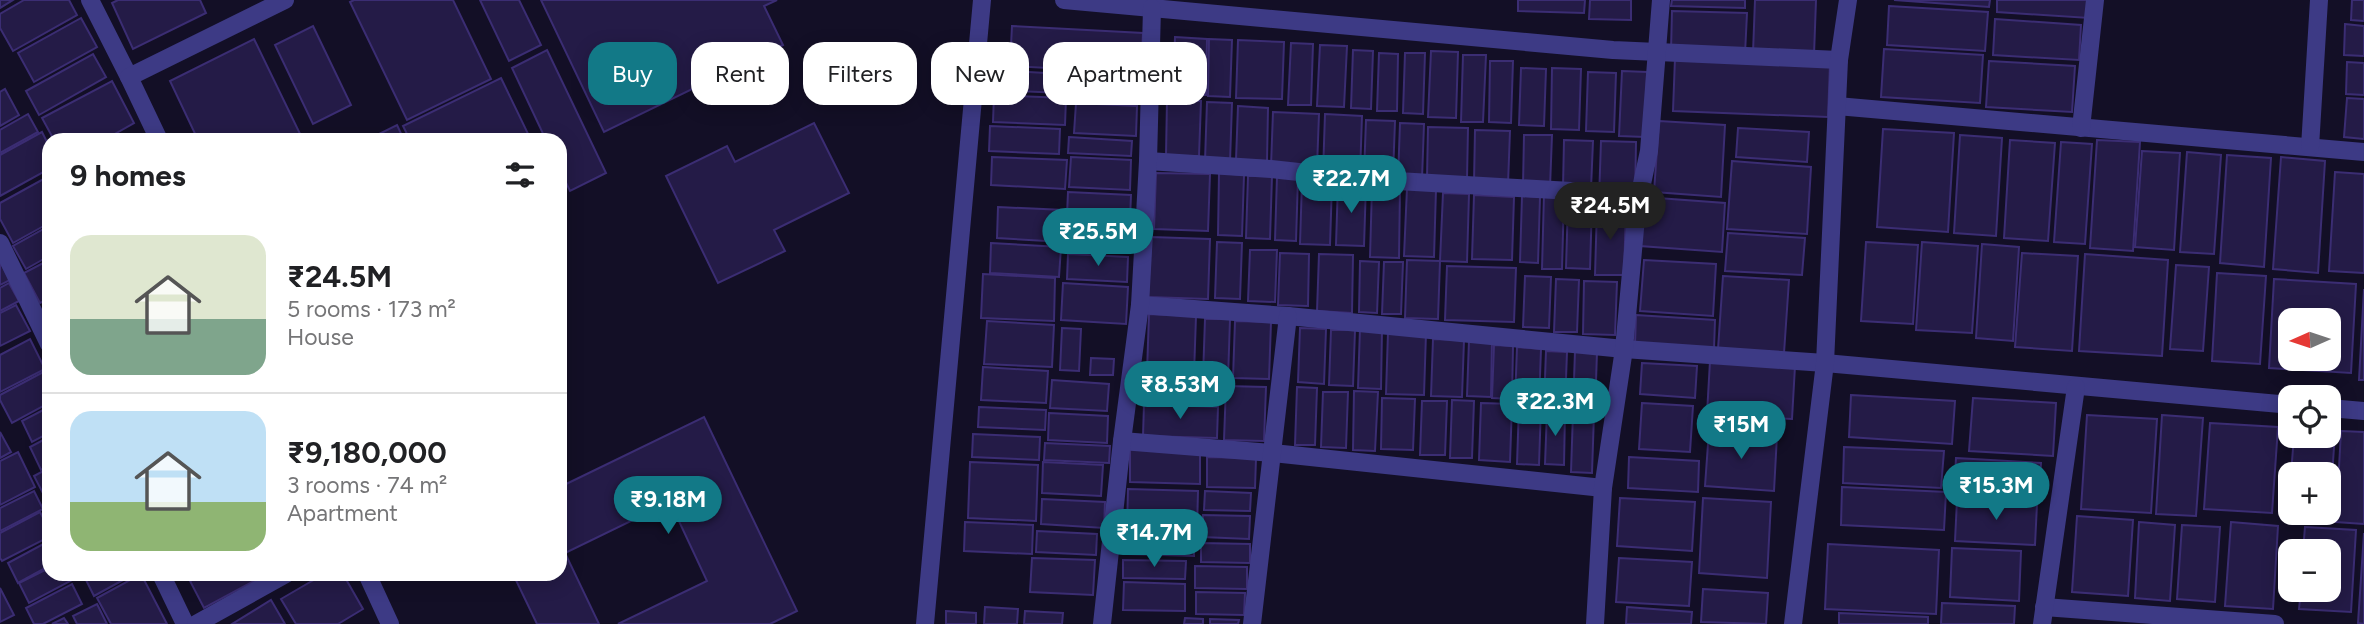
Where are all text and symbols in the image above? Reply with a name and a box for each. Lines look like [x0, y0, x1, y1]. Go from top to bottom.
chip: Buy [588, 42, 677, 105]
chip: Rent [691, 42, 789, 105]
chip: Filters [803, 42, 917, 105]
chip: New [931, 42, 1029, 105]
chip: Apartment [1043, 42, 1207, 105]
icon: filters [501, 156, 539, 194]
pin: ₹22.7M [1294, 156, 1408, 215]
text: 9 homes [70, 157, 186, 194]
text: ₹22.7M [1312, 164, 1390, 192]
pin: ₹24.5M [1553, 182, 1667, 242]
text: ₹24.5M [1570, 191, 1650, 219]
pin: ₹25.5M [1041, 208, 1155, 268]
text: ₹25.5M [1058, 217, 1138, 245]
text: ₹24.5M [287, 258, 392, 295]
icon: home [126, 263, 210, 347]
text: 5 rooms · 173 m² [287, 295, 456, 323]
north arrow [2278, 308, 2342, 371]
map controls [2278, 308, 2341, 602]
text: House [287, 323, 354, 351]
pin: ₹8.53M [1123, 362, 1237, 421]
text: ₹8.53M [1140, 370, 1220, 398]
pin: ₹22.3M [1498, 378, 1612, 438]
button: locate [2278, 385, 2341, 448]
text: ₹22.3M [1516, 387, 1594, 415]
pin: ₹15M [1700, 402, 1782, 461]
text: ₹15M [1713, 410, 1769, 438]
text: ₹9,180,000 [287, 434, 447, 471]
icon: home [126, 439, 210, 523]
pin: ₹15.3M [1939, 462, 2053, 522]
button: + [2278, 462, 2341, 525]
text: 3 rooms · 74 m² [287, 471, 447, 499]
text: ₹15.3M [1958, 471, 2034, 499]
pin: ₹9.18M [611, 476, 725, 536]
text: ₹9.18M [630, 485, 706, 513]
text: Apartment [287, 499, 398, 527]
pin: ₹14.7M [1097, 510, 1211, 569]
text: ₹14.7M [1116, 518, 1192, 546]
button: − [2278, 539, 2341, 602]

